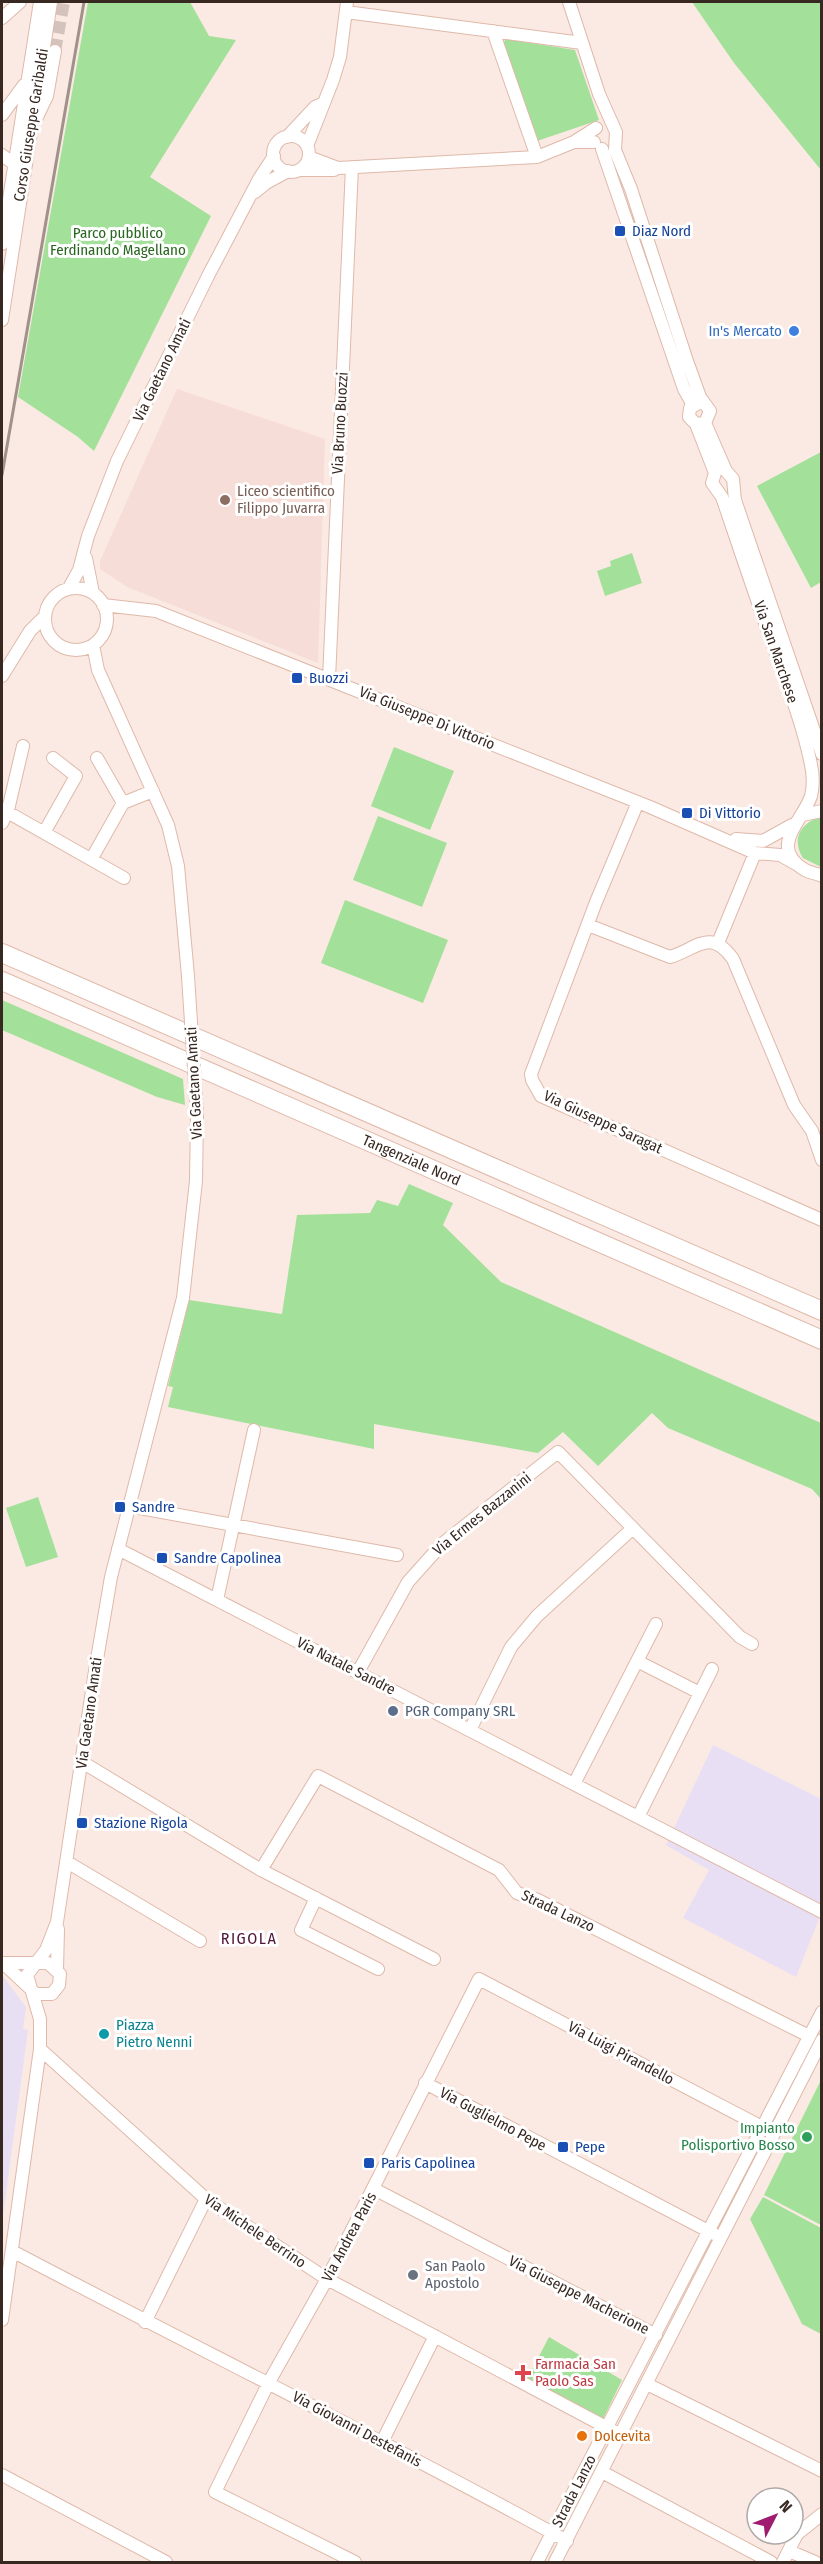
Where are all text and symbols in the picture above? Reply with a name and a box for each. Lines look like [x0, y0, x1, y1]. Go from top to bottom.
street label: Corso Giuseppe Garibaldi [10, 47, 52, 203]
place label: Diaz Nord [632, 222, 691, 240]
park label: Parco pubblico Ferdinando Magellano [50, 224, 186, 259]
marker: Diaz Nord [613, 224, 627, 238]
street label: Via Gaetano Amati [129, 315, 195, 425]
place label: In's Mercato [708, 322, 782, 340]
marker: In's Mercato [787, 324, 801, 338]
street label: Via Bruno Buozzi [328, 371, 352, 475]
place label: Liceo scientifico Filippo Juvarra [237, 482, 335, 517]
marker: Liceo scientifico Filippo Juvarra [218, 493, 232, 507]
street label: Via San Marchese [750, 599, 802, 705]
place label: Buozzi [309, 669, 348, 687]
marker: Buozzi [290, 671, 304, 685]
street label: Via Giuseppe Di Vittorio [356, 682, 498, 754]
place label: Di Vittorio [699, 804, 761, 822]
marker: Di Vittorio [680, 806, 694, 820]
street label: Via Gaetano Amati [182, 1026, 206, 1140]
street label: Via Giuseppe Saragat [541, 1087, 665, 1157]
street label: Tangenziale Nord [360, 1131, 463, 1190]
street label: Via Ermes Bazzanini [429, 1469, 535, 1559]
place label: Sandre [132, 1498, 175, 1516]
marker: Sandre [113, 1500, 127, 1514]
place label: Sandre Capolinea [174, 1549, 281, 1567]
marker: Sandre Capolinea [155, 1551, 169, 1565]
street label: Via Natale Sandre [294, 1633, 398, 1699]
street label: Via Gaetano Amati [72, 1656, 106, 1770]
place label: PGR Company SRL [405, 1702, 516, 1720]
marker: PGR Company SRL [386, 1704, 400, 1718]
place label: Stazione Rigola [94, 1814, 188, 1832]
marker: Stazione Rigola [75, 1816, 89, 1830]
street label: Strada Lanzo [518, 1886, 598, 1936]
district label: RIGOLA [221, 1929, 277, 1948]
place label: Piazza Pietro Nenni [116, 2016, 192, 2051]
street label: Via Luigi Pirandello [565, 2017, 677, 2089]
marker: Piazza Pietro Nenni [97, 2027, 111, 2041]
street label: Via Guglielmo Pepe [437, 2083, 549, 2155]
place label: Impianto Polisportivo Bosso [681, 2119, 795, 2154]
marker: Impianto Polisportivo Bosso [800, 2130, 814, 2144]
place label: Pepe [575, 2138, 605, 2156]
marker: Pepe [556, 2140, 570, 2154]
place label: Paris Capolinea [381, 2154, 475, 2172]
marker: Paris Capolinea [362, 2156, 376, 2170]
street label: Via Andrea Paris [318, 2189, 380, 2285]
street label: Via Michele Berrino [201, 2190, 309, 2272]
street label: Via Giuseppe Macherione [506, 2252, 652, 2338]
place label: San Paolo Apostolo [425, 2257, 485, 2292]
marker: San Paolo Apostolo [406, 2268, 420, 2282]
place label: Farmacia San Paolo Sas [535, 2355, 616, 2390]
marker: Farmacia San Paolo Sas [516, 2366, 530, 2380]
street label: Via Giovanni Destefanis [289, 2387, 425, 2471]
place label: Dolcevita [594, 2427, 651, 2445]
marker: Dolcevita [575, 2429, 589, 2443]
street label: Strada Lanzo [548, 2452, 600, 2530]
north arrow [745, 2486, 805, 2546]
text: N [776, 2496, 796, 2516]

